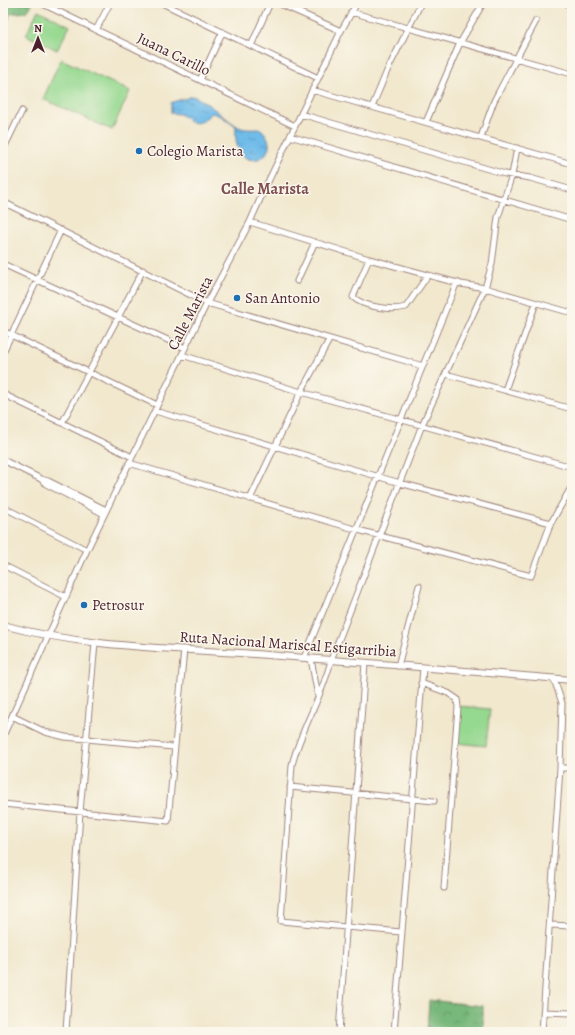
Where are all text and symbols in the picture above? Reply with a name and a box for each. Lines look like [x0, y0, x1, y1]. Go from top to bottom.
north arrow [18, 18, 58, 58]
text: N [34, 21, 42, 36]
street label: Juana Carillo [134, 28, 214, 80]
place label: Colegio Marista [147, 141, 243, 161]
marker: Colegio Marista [134, 146, 144, 156]
district label: Calle Marista [221, 178, 309, 200]
street label: Calle Marista [163, 272, 217, 354]
place label: San Antonio [245, 288, 320, 308]
marker: San Antonio [232, 293, 242, 303]
place label: Petrosur [92, 595, 144, 615]
marker: Petrosur [79, 600, 89, 610]
street label: Ruta Nacional Mariscal Estigarribia [179, 626, 397, 662]

